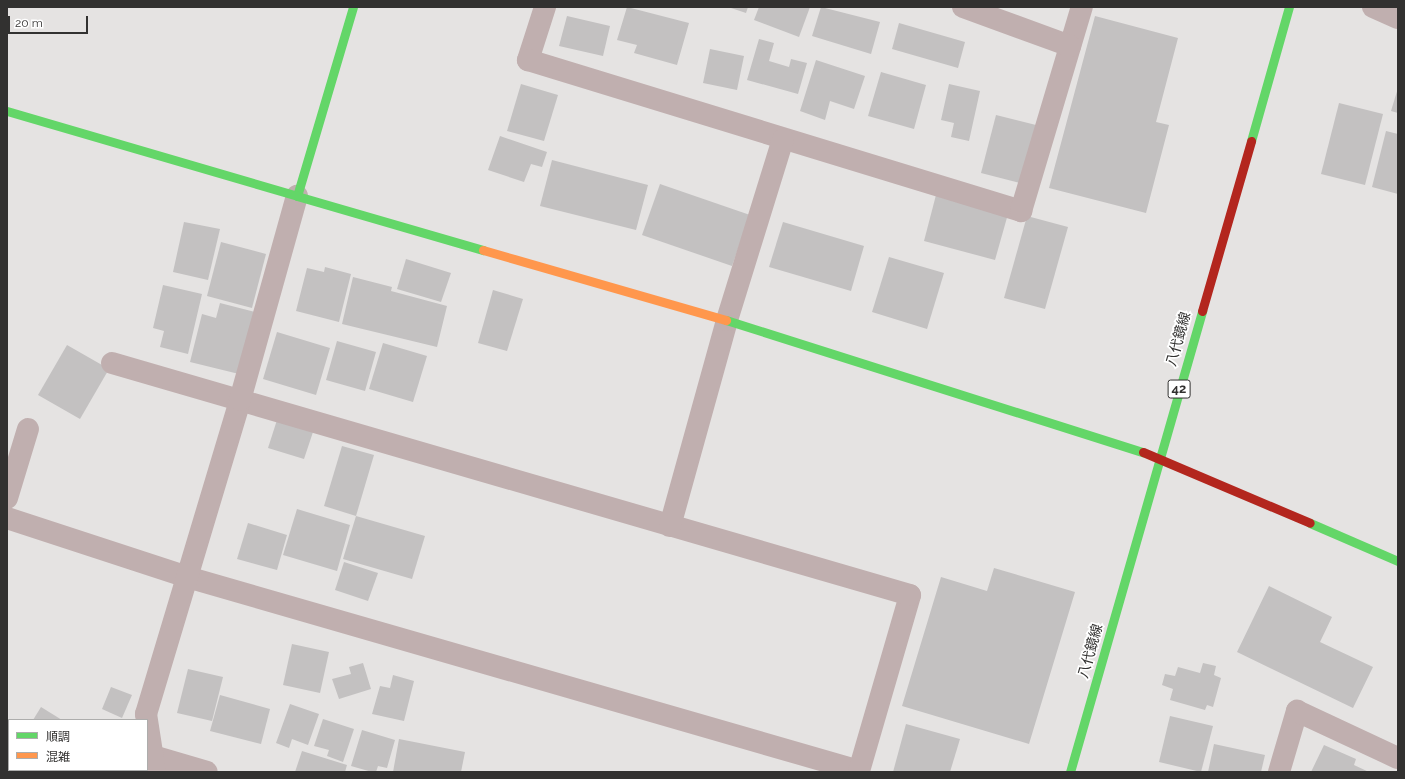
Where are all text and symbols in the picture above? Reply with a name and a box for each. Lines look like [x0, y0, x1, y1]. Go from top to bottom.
scale bar [10, 8, 90, 34]
text: 20 m [15, 16, 43, 30]
street label: 八代鏡線 [1162, 310, 1194, 368]
road number: 42 [1167, 378, 1191, 400]
street label: 八代鏡線 [1074, 622, 1106, 680]
legend [8, 719, 148, 771]
text: 順調 [46, 730, 70, 744]
text: 混雑 [46, 750, 70, 764]

